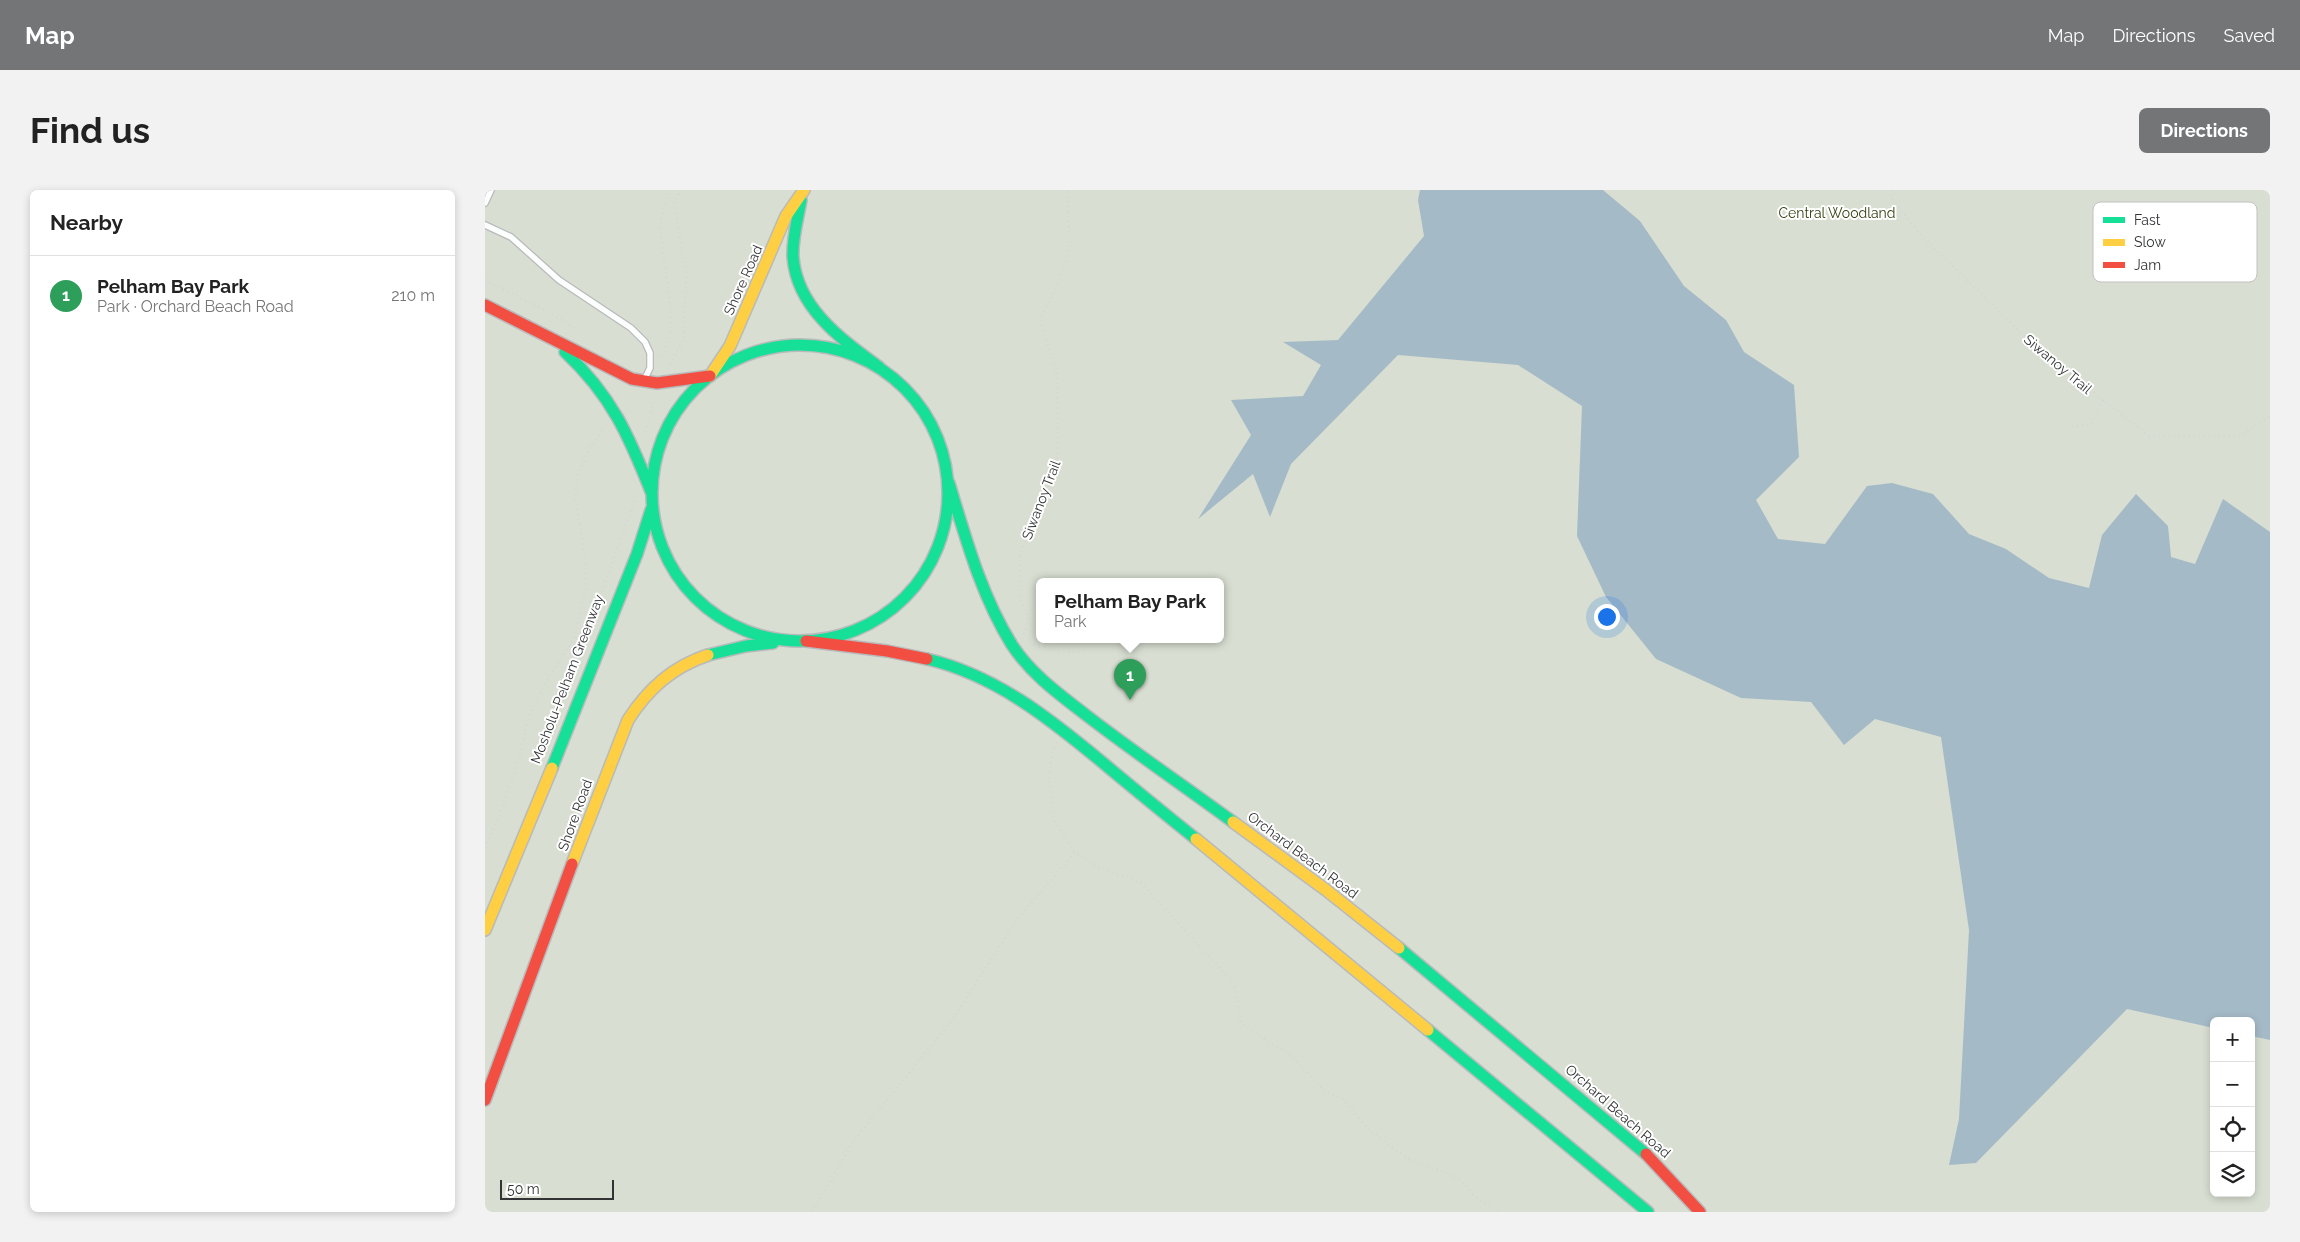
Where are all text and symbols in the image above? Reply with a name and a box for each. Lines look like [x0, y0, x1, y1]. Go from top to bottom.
text: Map [25, 21, 75, 50]
text: Map [2048, 25, 2084, 46]
text: Directions [2112, 25, 2196, 46]
text: Saved [2224, 25, 2275, 46]
button: Directions [2139, 108, 2270, 153]
text: Find us [30, 110, 150, 151]
legend [2093, 202, 2257, 282]
park label: Central Woodland [1779, 205, 1895, 221]
text: Nearby [50, 210, 123, 235]
text: Fast [2134, 212, 2161, 228]
text: Slow [2134, 234, 2166, 250]
street label: Shore Road [720, 242, 766, 318]
text: Jam [2134, 257, 2161, 273]
text: Pelham Bay Park [97, 275, 249, 297]
text: 1 [62, 286, 70, 305]
text: 210 m [391, 286, 435, 305]
text: Park · Orchard Beach Road [97, 297, 294, 316]
street label: Siwanoy Trail [2021, 331, 2095, 397]
street label: Siwanoy Trail [1019, 458, 1064, 542]
popup [1036, 578, 1224, 643]
text: Pelham Bay Park [1054, 590, 1206, 612]
street label: Mosholu-Pelham Greenway [527, 592, 607, 766]
your location [1594, 604, 1620, 630]
text: Park [1054, 612, 1087, 631]
pin: 1 [1114, 659, 1146, 700]
street label: Shore Road [555, 777, 595, 853]
street label: Orchard Beach Road [1245, 808, 1361, 902]
map controls [2210, 1017, 2255, 1197]
button: + [2210, 1017, 2255, 1062]
street label: Orchard Beach Road [1562, 1061, 1674, 1161]
button: − [2210, 1062, 2255, 1107]
button: locate [2210, 1107, 2255, 1152]
button: layers [2210, 1152, 2255, 1197]
scale bar [500, 1177, 614, 1200]
text: 50 m [507, 1181, 540, 1197]

